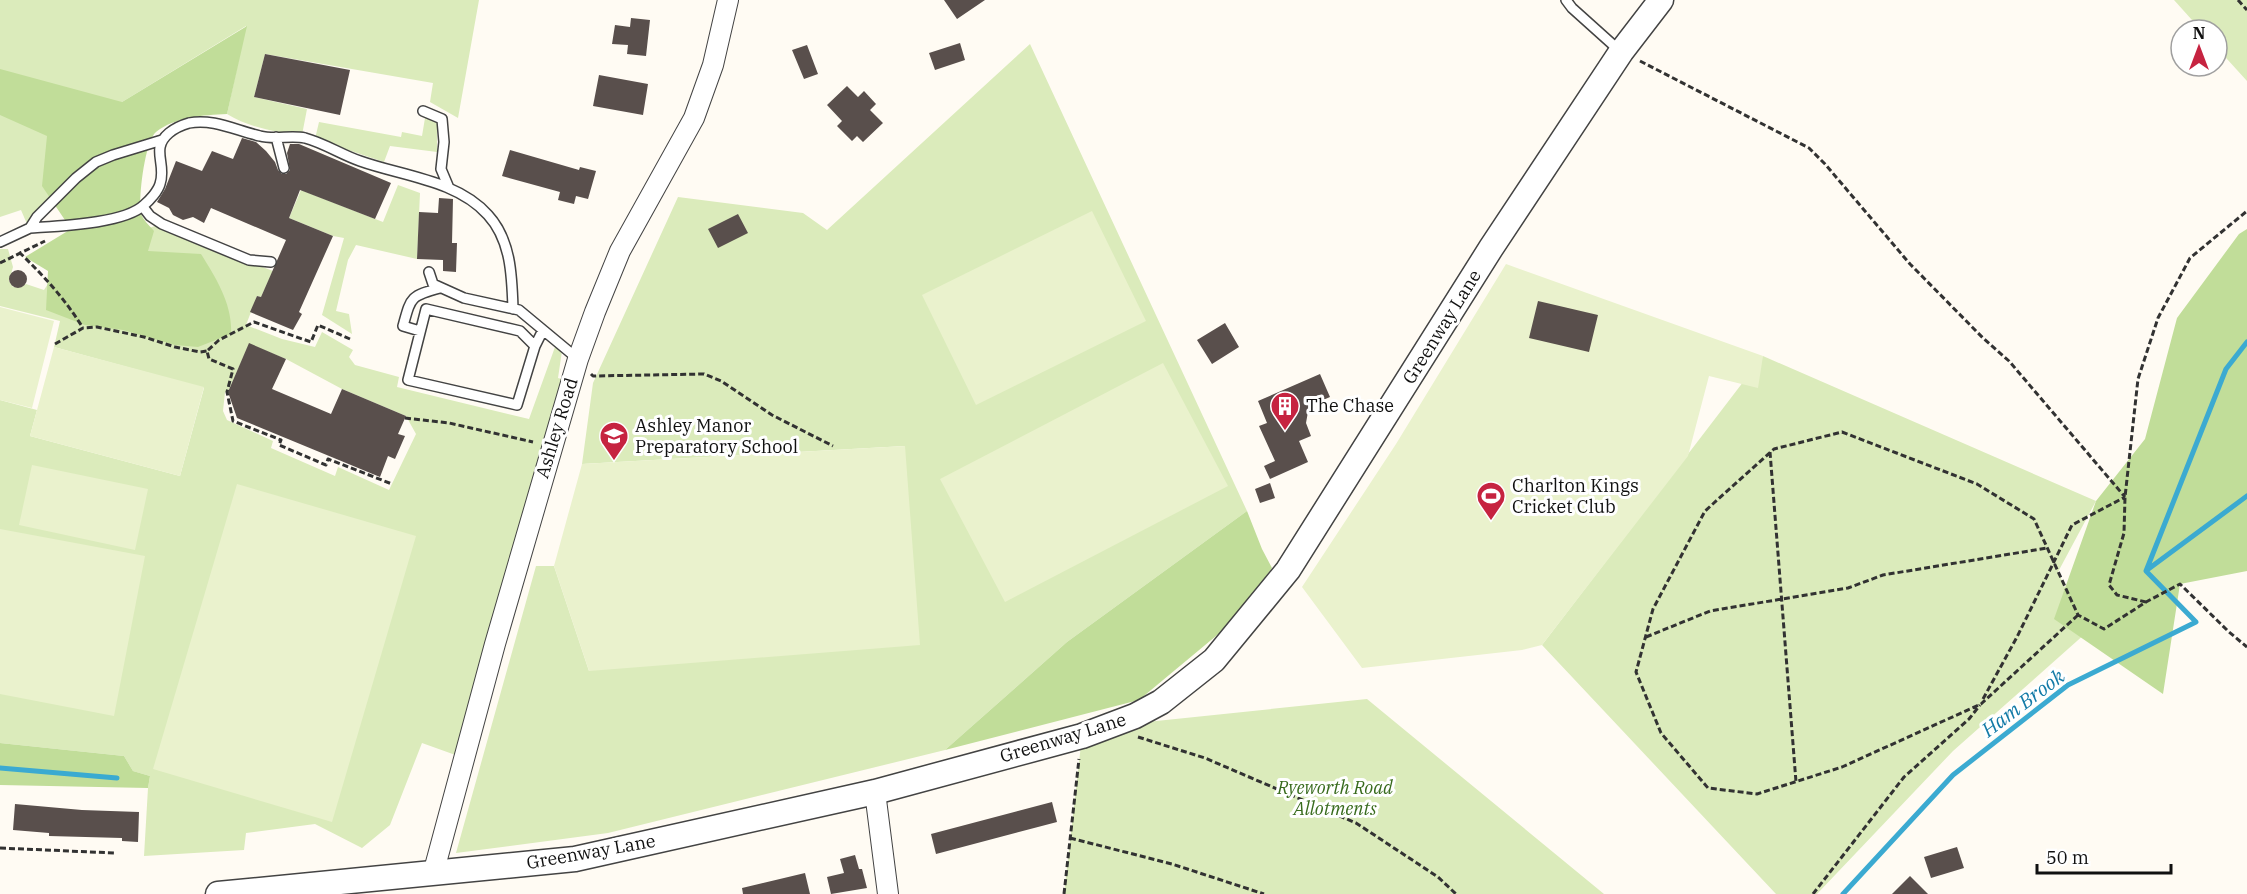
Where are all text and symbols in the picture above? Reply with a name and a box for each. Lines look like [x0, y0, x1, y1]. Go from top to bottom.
north arrow [2169, 18, 2229, 78]
text: N [2193, 23, 2205, 43]
street label: Greenway Lane [1397, 265, 1486, 388]
street label: Ashley Road [530, 375, 583, 481]
building icon: The Chase [1269, 390, 1301, 432]
place label: The Chase [1306, 394, 1394, 417]
place label: Ashley Manor Preparatory School [635, 414, 798, 458]
school or university icon: Ashley Manor Preparatory School [598, 420, 630, 462]
place label: Charlton Kings Cricket Club [1512, 474, 1639, 518]
sports icon: Charlton Kings Cricket Club [1475, 480, 1507, 522]
water label: Ham Brook [1975, 662, 2070, 743]
street label: Greenway Lane [997, 707, 1129, 768]
park label: Ryeworth Road Allotments [1276, 776, 1393, 820]
street label: Greenway Lane [525, 829, 657, 874]
scale bar [2037, 837, 2170, 875]
text: 50 m [2046, 846, 2089, 869]

